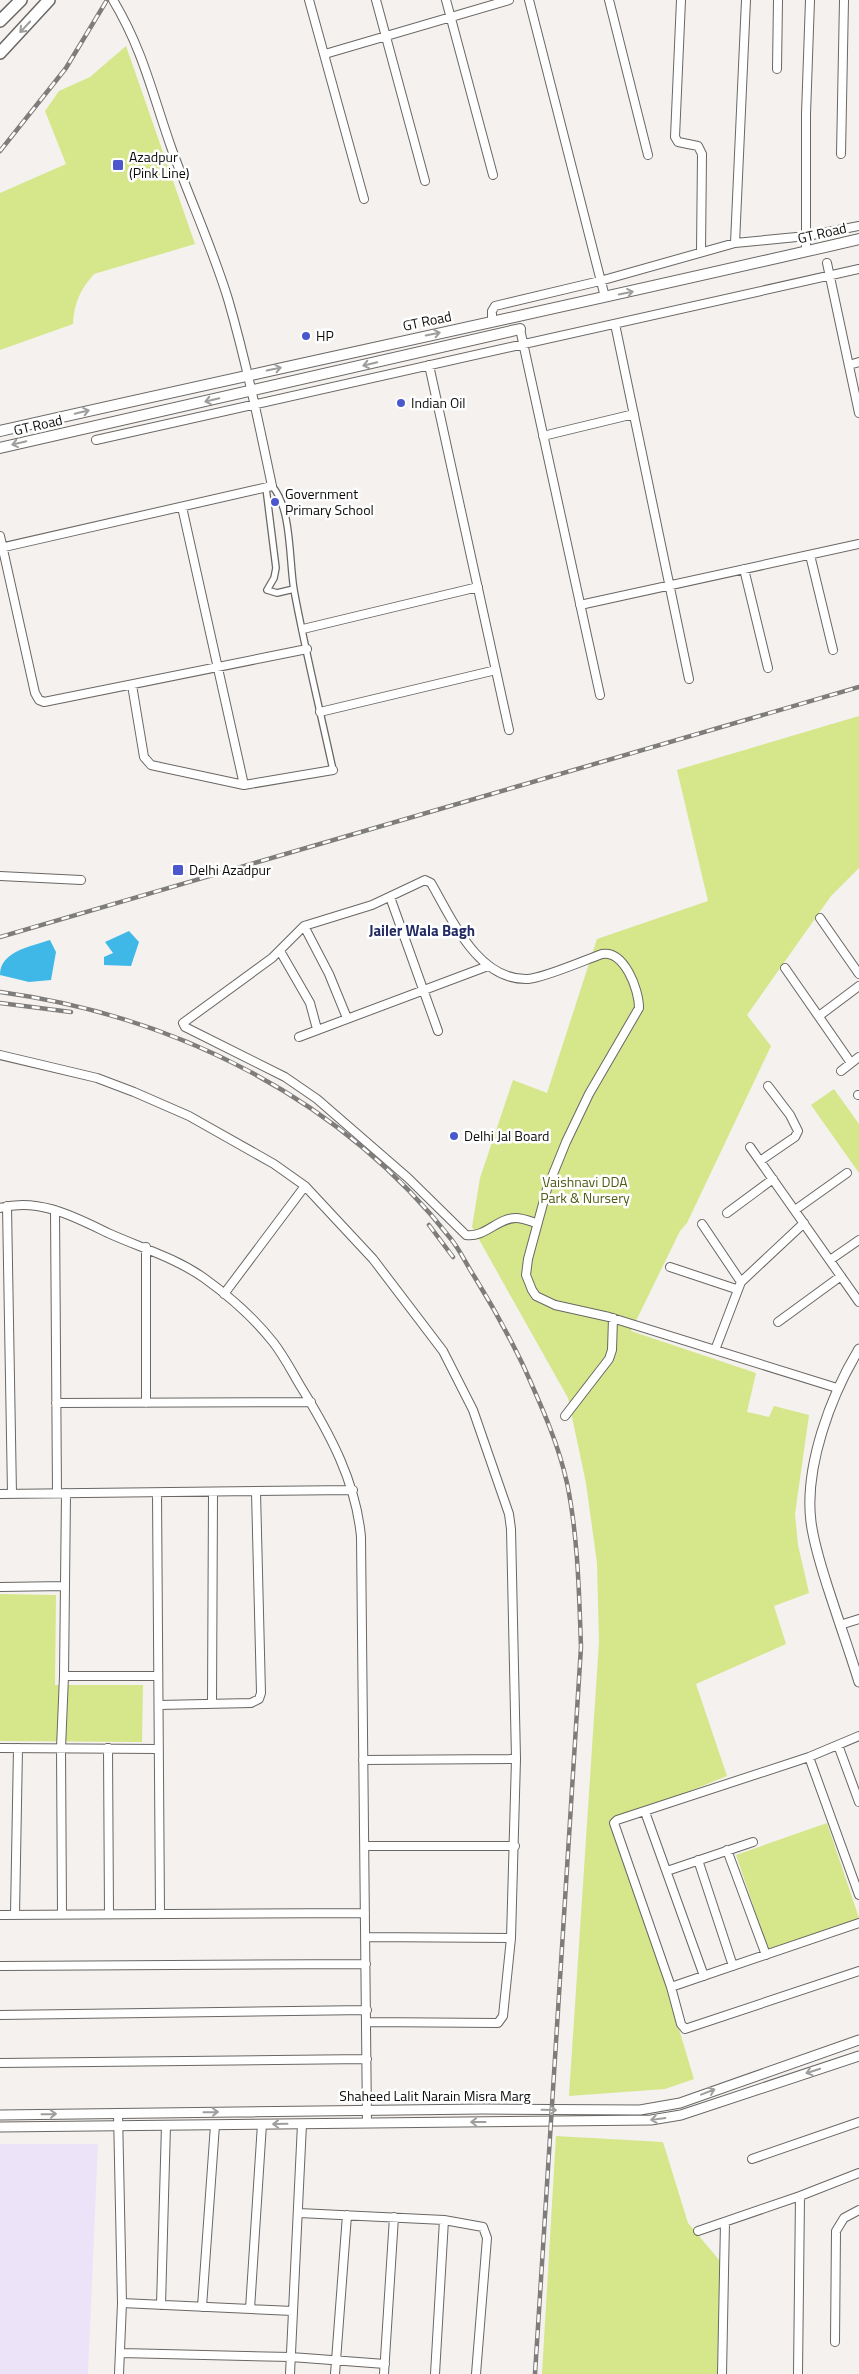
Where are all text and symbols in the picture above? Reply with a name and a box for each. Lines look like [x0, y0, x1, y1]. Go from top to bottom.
one-way arrow [19, 20, 31, 33]
place label: Azadpur (Pink Line) [129, 146, 189, 183]
marker: Azadpur (Pink Line) [111, 158, 125, 172]
street label: GT Road [795, 217, 848, 248]
one-way arrow [618, 288, 634, 297]
street label: GT Road [401, 305, 453, 336]
place label: HP [316, 325, 334, 346]
one-way arrow [425, 329, 441, 338]
marker: HP [300, 330, 312, 342]
one-way arrow [363, 360, 379, 369]
one-way arrow [266, 364, 282, 373]
place label: Indian Oil [411, 392, 466, 413]
one-way arrow [204, 396, 220, 405]
marker: Indian Oil [395, 397, 407, 409]
one-way arrow [73, 407, 89, 416]
street label: GT Road [11, 409, 64, 440]
one-way arrow [12, 439, 28, 448]
place label: Government Primary School [285, 483, 374, 520]
marker: Government Primary School [269, 496, 281, 508]
place label: Delhi Azadpur [189, 859, 271, 880]
marker: Delhi Azadpur [171, 863, 185, 877]
district label: Jailer Wala Bagh [369, 919, 475, 942]
place label: Delhi Jal Board [464, 1125, 549, 1146]
marker: Delhi Jal Board [448, 1130, 460, 1142]
park label: Vaishnavi DDA Park & Nursery [540, 1171, 630, 1208]
one-way arrow [805, 2067, 821, 2077]
street label: Shaheed Lalit Narain Misra Marg [339, 2085, 531, 2106]
one-way arrow [700, 2087, 716, 2096]
one-way arrow [540, 2105, 556, 2115]
one-way arrow [202, 2107, 219, 2117]
one-way arrow [40, 2109, 56, 2119]
one-way arrow [650, 2115, 666, 2125]
one-way arrow [470, 2118, 486, 2127]
one-way arrow [273, 2119, 289, 2129]

